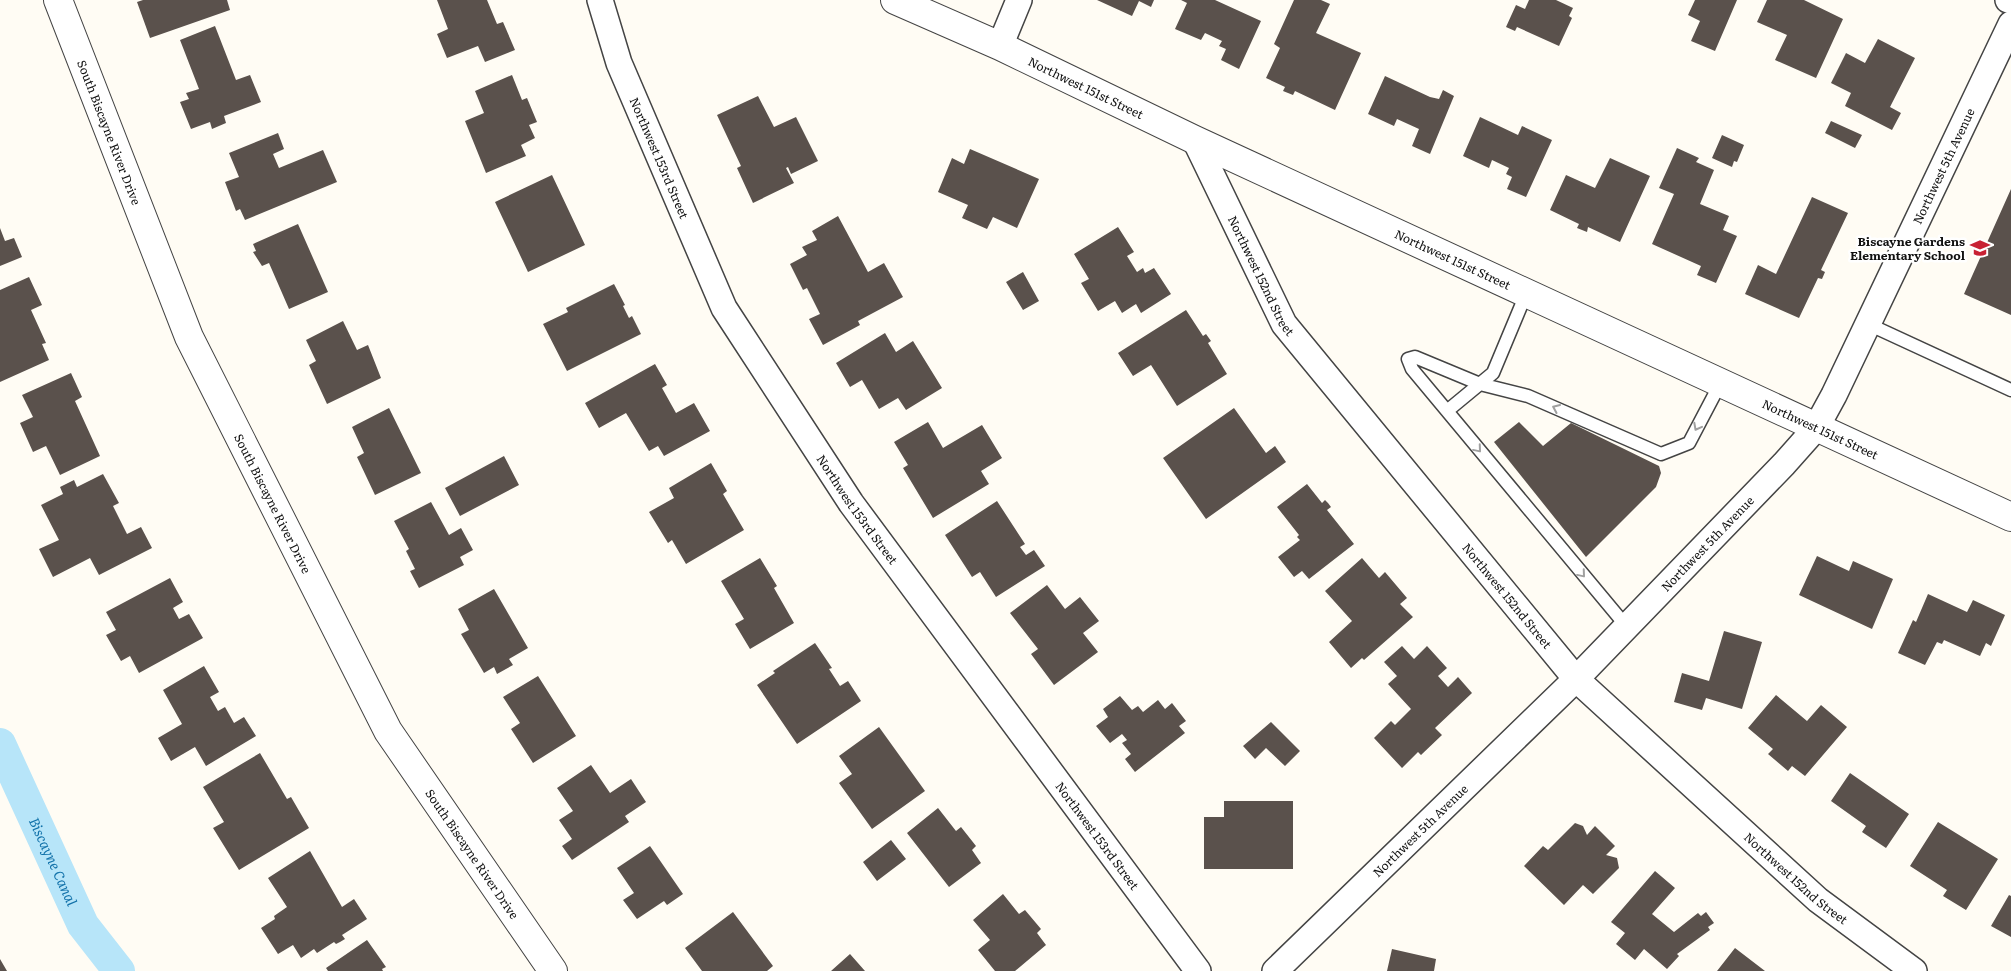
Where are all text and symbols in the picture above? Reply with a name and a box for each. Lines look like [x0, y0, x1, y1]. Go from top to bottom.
street label: Northwest 151st Street [1025, 52, 1147, 123]
street label: South Biscayne River Drive [73, 57, 146, 207]
street label: Northwest 153rd Street [626, 94, 694, 221]
street label: Northwest 5th Avenue [1908, 105, 1979, 227]
street label: Northwest 152nd Street [1224, 213, 1299, 340]
street label: Northwest 151st Street [1392, 224, 1514, 294]
place label: Biscayne Gardens Elementary School [1850, 232, 1966, 264]
school or university icon: Biscayne Gardens Elementary School [1969, 237, 1991, 259]
street label: Northwest 151st Street [1759, 394, 1881, 464]
one-way arrow [1552, 404, 1561, 415]
one-way arrow [1693, 421, 1703, 430]
street label: South Biscayne River Drive [230, 431, 316, 576]
one-way arrow [1473, 443, 1482, 452]
street label: Northwest 153rd Street [813, 451, 902, 568]
street label: Northwest 5th Avenue [1657, 492, 1758, 595]
street label: Northwest 152nd Street [1458, 539, 1556, 652]
one-way arrow [1576, 568, 1585, 577]
street label: Northwest 153rd Street [1051, 778, 1144, 893]
street label: Northwest 5th Avenue [1368, 780, 1472, 881]
street label: South Biscayne River Drive [421, 785, 524, 922]
water label: Biscayne Canal [25, 814, 83, 909]
street label: Northwest 152nd Street [1740, 828, 1852, 928]

